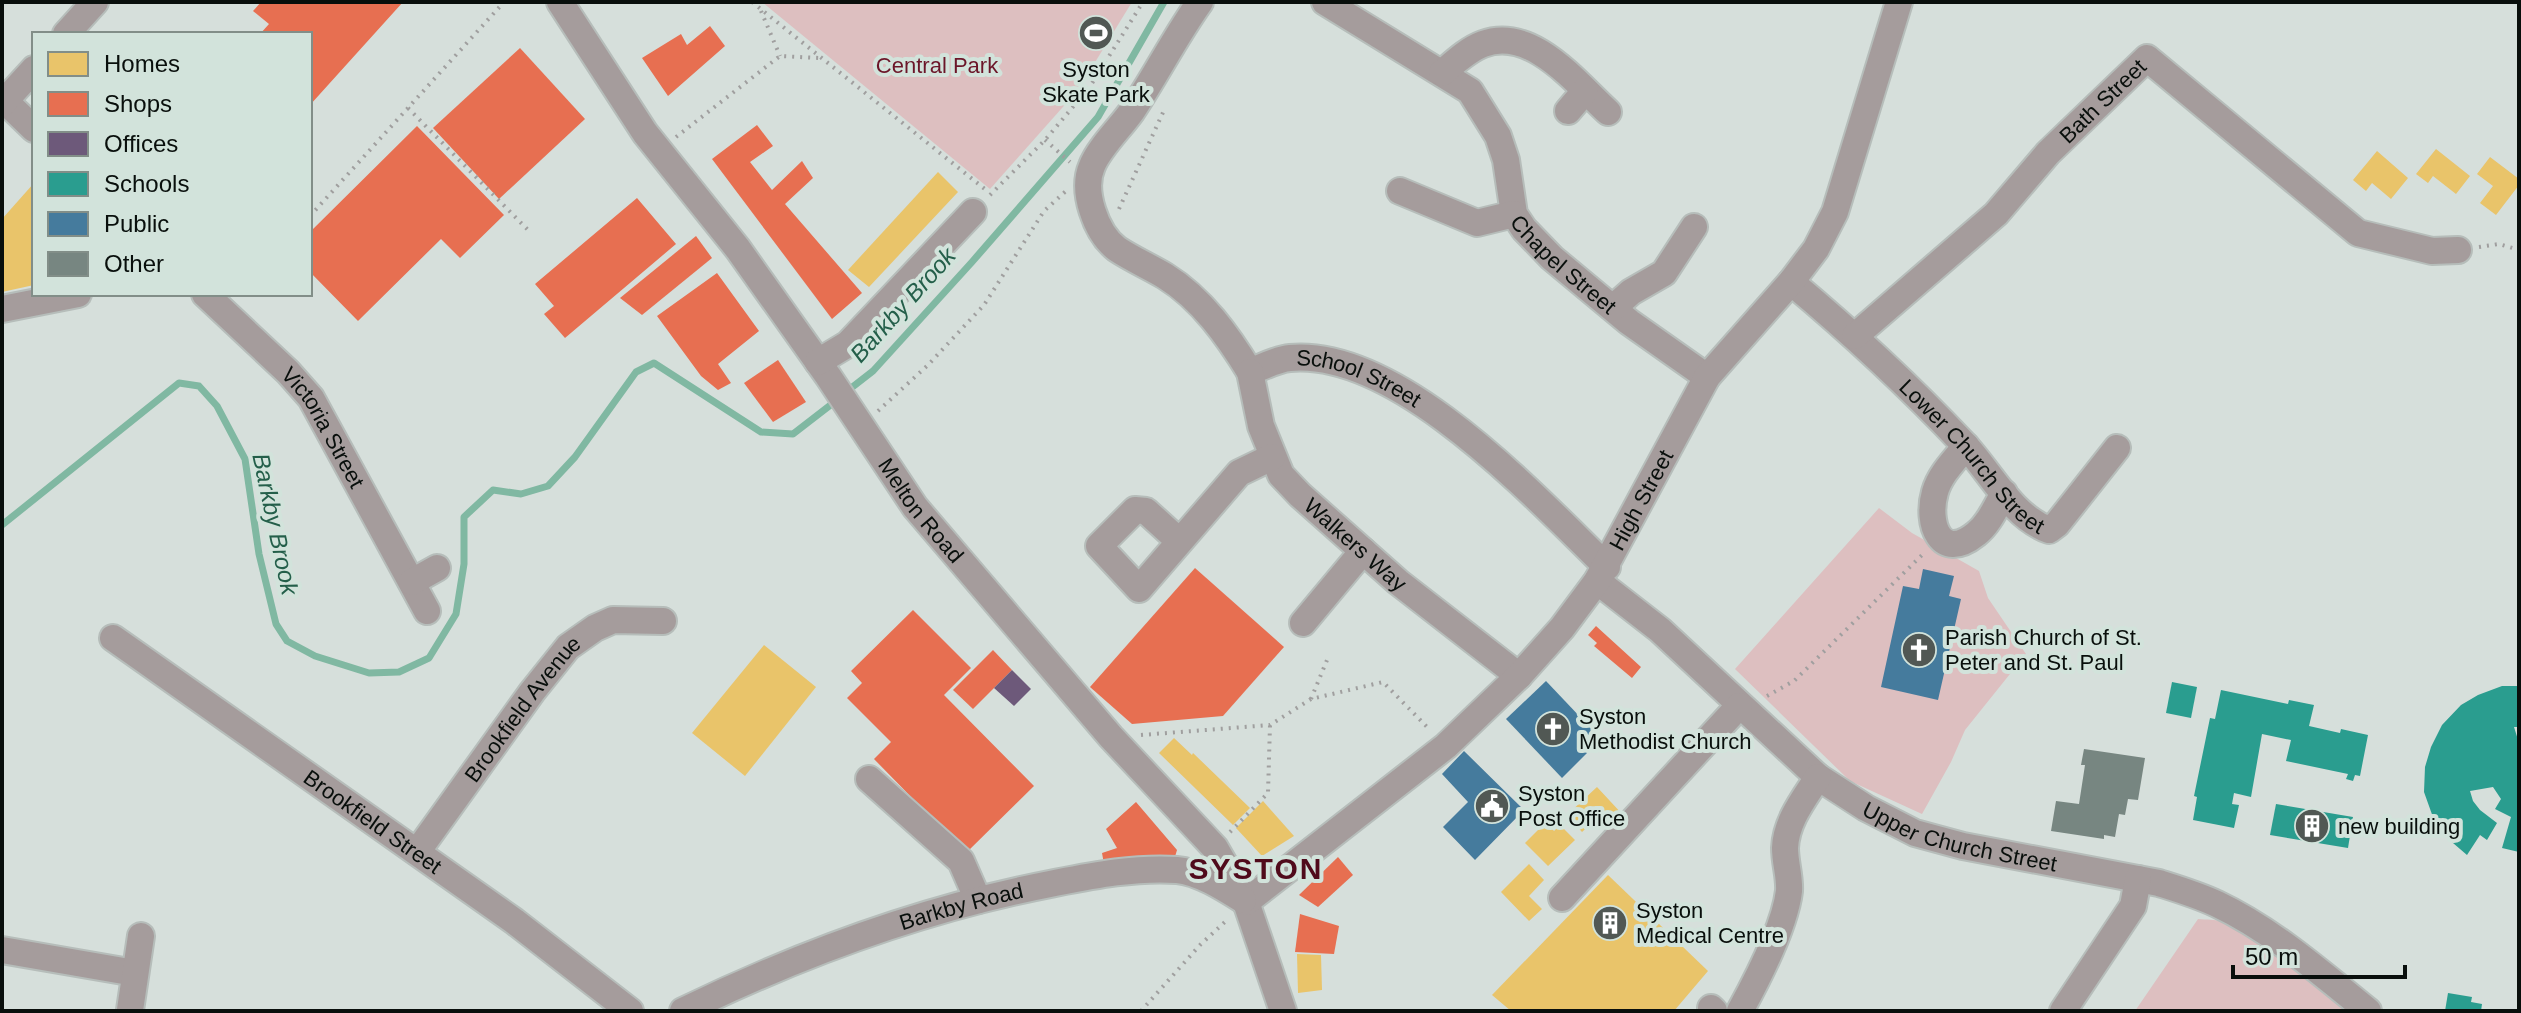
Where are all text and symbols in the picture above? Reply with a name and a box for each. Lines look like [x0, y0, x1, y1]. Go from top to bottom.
sports icon: Syston Skate Park [1077, 14, 1115, 52]
legend [32, 32, 312, 296]
text: Homes [104, 50, 180, 77]
park label: Central Park [876, 53, 999, 78]
street label: Bath Street [2054, 54, 2151, 148]
place label: Syston Skate Park [1042, 57, 1151, 107]
text: Shops [104, 90, 172, 117]
text: Offices [104, 130, 178, 157]
text: Schools [104, 170, 189, 197]
text: Public [104, 210, 169, 237]
street label: Chapel Street [1505, 210, 1621, 319]
water label: Barkby Brook [844, 241, 962, 367]
text: Other [104, 250, 164, 277]
street label: School Street [1296, 345, 1426, 412]
street label: Victoria Street [276, 362, 370, 492]
street label: Lower Church Street [1894, 374, 2049, 539]
street label: High Street [1604, 446, 1678, 555]
water label: Barkby Brook [247, 451, 304, 599]
street label: Melton Road [873, 454, 969, 568]
street label: Walkers Way [1299, 493, 1411, 597]
place label: Parish Church of St. Peter and St. Paul [1945, 625, 2142, 675]
street label: Brookfield Avenue [459, 630, 585, 787]
church icon: Parish Church of St. Peter and St. Paul [1900, 631, 1938, 669]
place label: Syston Methodist Church [1579, 704, 1751, 754]
church icon: Syston Methodist Church [1534, 710, 1572, 748]
street label: Brookfield Street [299, 765, 446, 879]
place label: Syston Post Office [1518, 781, 1625, 831]
public building icon: Syston Post Office [1473, 787, 1511, 825]
street label: Upper Church Street [1859, 797, 2059, 876]
building icon: new building [2293, 807, 2331, 845]
place label: new building [2338, 814, 2460, 839]
district label: SYSTON [1189, 852, 1323, 885]
street label: Barkby Road [896, 878, 1026, 935]
place label: Syston Medical Centre [1636, 898, 1784, 948]
building icon: Syston Medical Centre [1591, 904, 1629, 942]
scale bar [2233, 929, 2405, 979]
text: 50 m [2245, 943, 2298, 970]

